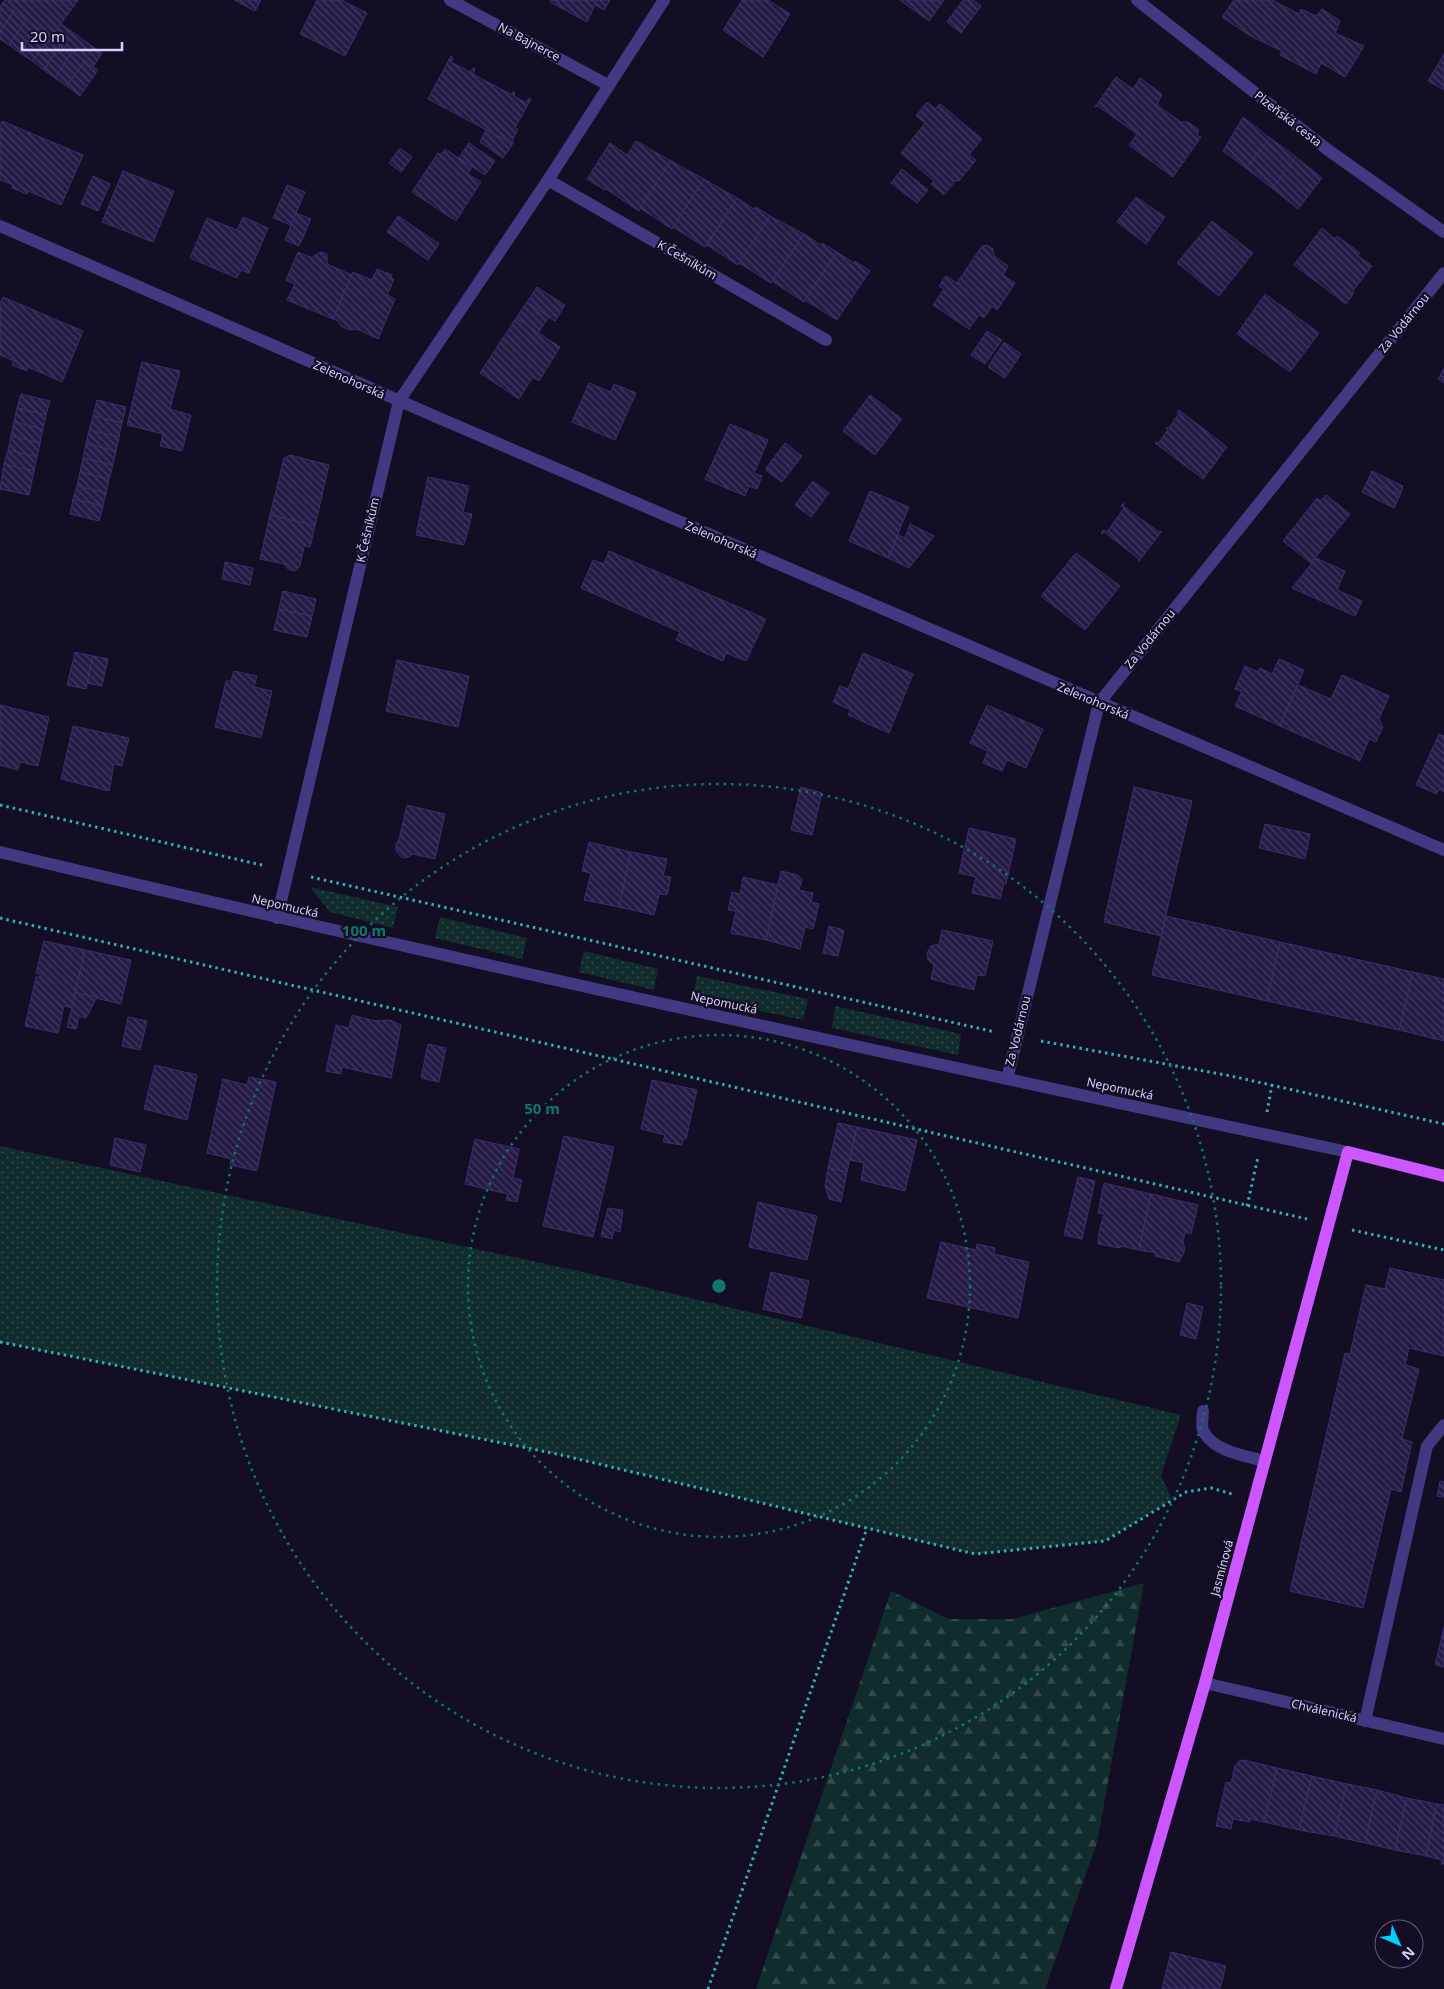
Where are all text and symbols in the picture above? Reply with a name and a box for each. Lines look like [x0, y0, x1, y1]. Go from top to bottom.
street label: Na Bajnerce [495, 18, 563, 65]
scale bar [22, 20, 122, 52]
text: 20 m [30, 26, 65, 46]
street label: Plzeňská cesta [1251, 87, 1326, 150]
street label: K Češníkům [654, 236, 720, 283]
street label: Za Vodárnou [1374, 289, 1433, 356]
street label: Zelenohorská [311, 356, 388, 403]
street label: K Češníkům [352, 496, 383, 564]
street label: Zelenohorská [683, 517, 760, 562]
street label: Za Vodárnou [1120, 605, 1179, 672]
street label: Zelenohorská [1055, 678, 1132, 723]
street label: Nepomucká [250, 890, 320, 921]
text: 100 m [342, 920, 386, 940]
street label: Nepomucká [689, 987, 759, 1018]
street label: Za Vodárnou [1001, 994, 1034, 1068]
street label: Nepomucká [1085, 1073, 1155, 1104]
text: 50 m [524, 1098, 560, 1118]
centre of rings [710, 1277, 728, 1295]
street label: Jasmínová [1206, 1538, 1237, 1599]
street label: Chválenická [1290, 1695, 1359, 1726]
north arrow [1374, 1919, 1424, 1969]
text: N [1398, 1943, 1419, 1964]

